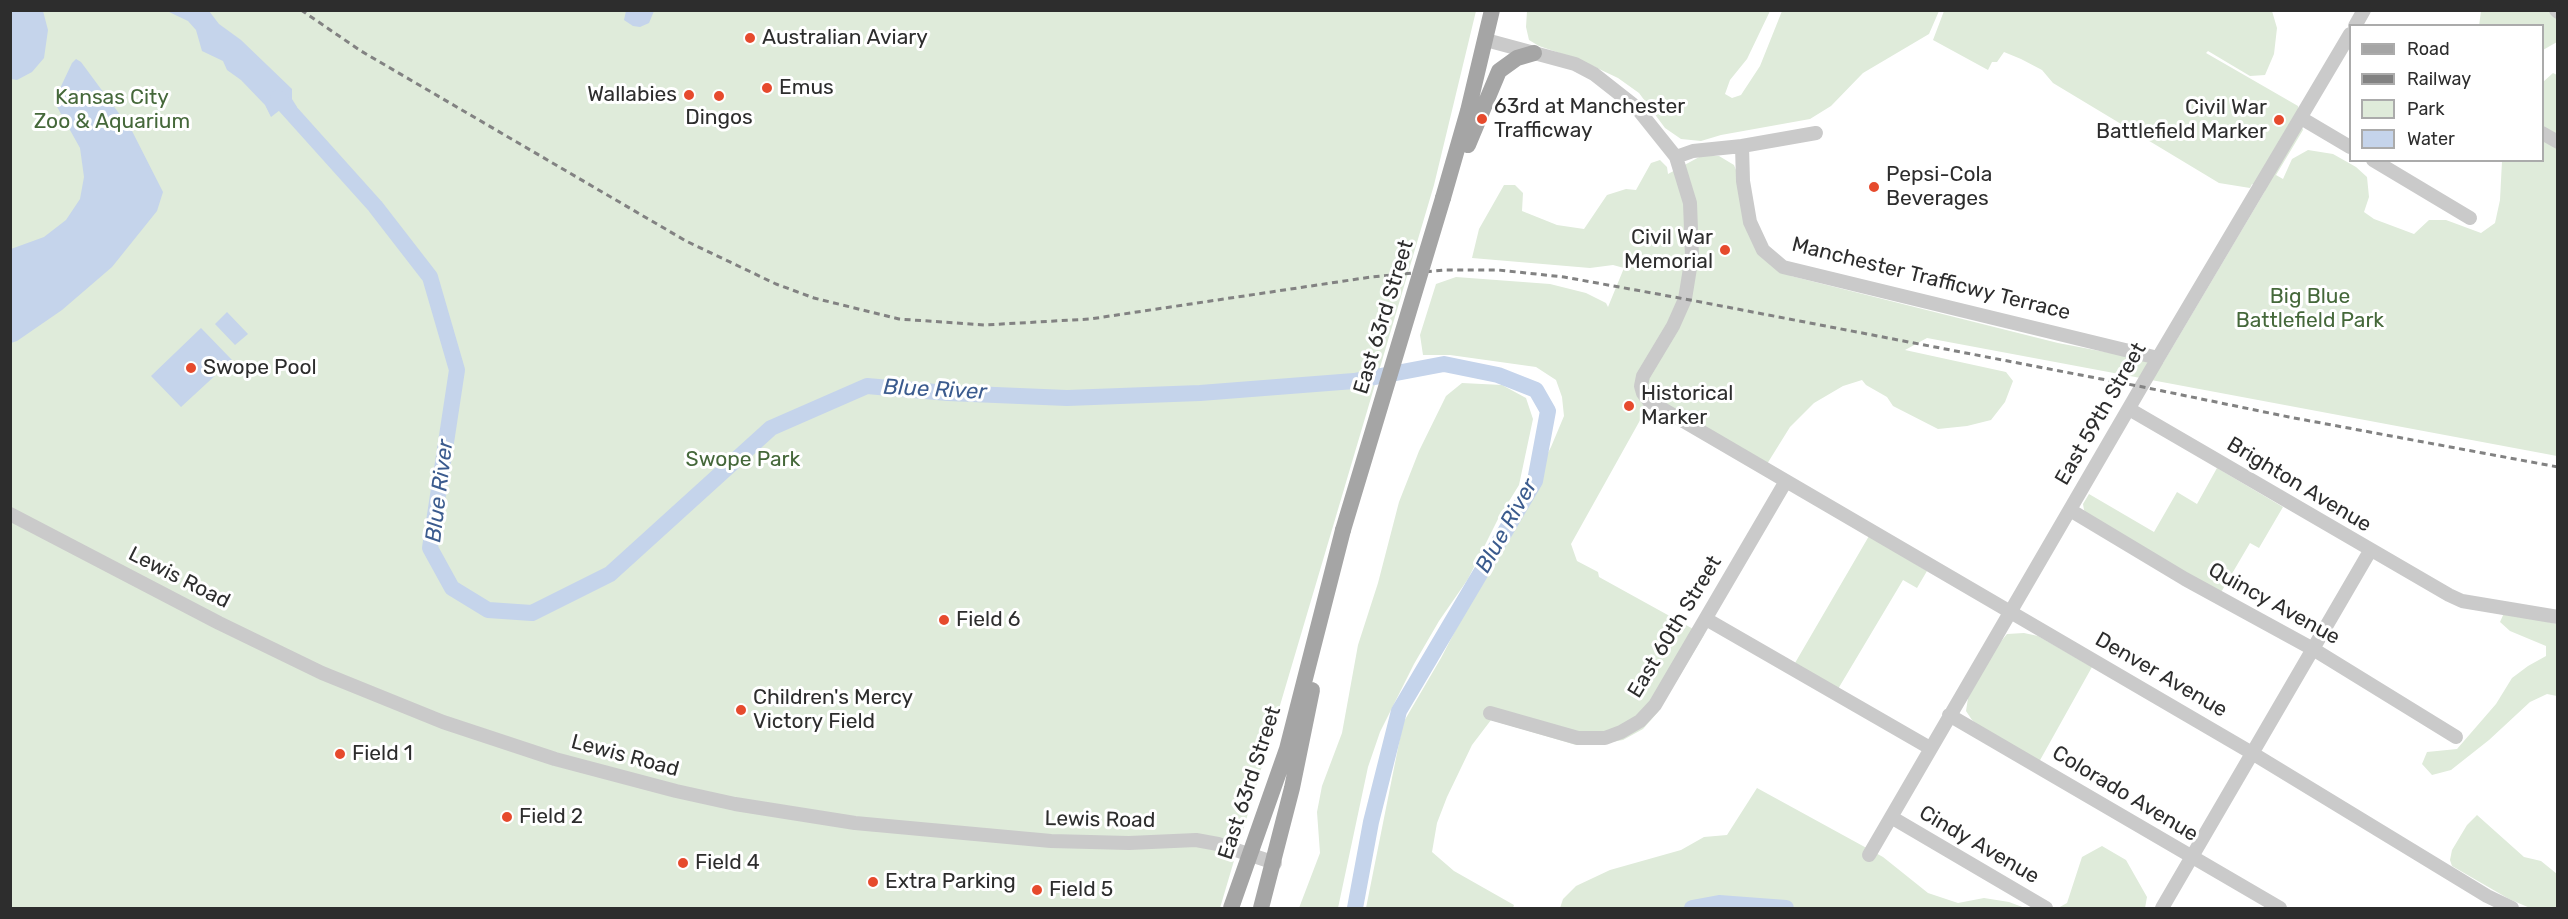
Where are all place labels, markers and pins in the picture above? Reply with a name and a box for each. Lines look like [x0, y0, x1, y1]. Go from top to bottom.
place label: Australian Aviary [762, 25, 928, 51]
marker: Australian Aviary [743, 31, 757, 45]
place label: Emus [779, 75, 834, 101]
marker: Emus [760, 81, 774, 95]
place label: Wallabies [587, 82, 677, 108]
marker: Wallabies [682, 88, 696, 102]
marker: Dingos [712, 89, 726, 103]
place label: 63rd at Manchester Trafficway [1494, 94, 1685, 144]
place label: Civil War Battlefield Marker [2096, 95, 2267, 145]
place label: Dingos [685, 105, 753, 131]
marker: 63rd at Manchester Trafficway [1475, 112, 1489, 126]
marker: Civil War Battlefield Marker [2272, 113, 2286, 127]
place label: Pepsi-Cola Beverages [1886, 162, 1992, 212]
marker: Pepsi-Cola Beverages [1867, 180, 1881, 194]
place label: Civil War Memorial [1624, 225, 1713, 275]
marker: Civil War Memorial [1718, 243, 1732, 257]
place label: Swope Pool [203, 355, 317, 381]
marker: Swope Pool [184, 361, 198, 375]
place label: Historical Marker [1641, 381, 1733, 431]
marker: Historical Marker [1622, 399, 1636, 413]
place label: Field 6 [956, 607, 1021, 633]
marker: Field 6 [937, 613, 951, 627]
place label: Children's Mercy Victory Field [753, 685, 913, 735]
marker: Children's Mercy Victory Field [734, 703, 748, 717]
place label: Field 1 [352, 741, 413, 767]
marker: Field 1 [333, 747, 347, 761]
place label: Field 2 [519, 804, 583, 830]
marker: Field 2 [500, 810, 514, 824]
place label: Field 4 [695, 850, 760, 876]
marker: Field 4 [676, 856, 690, 870]
place label: Extra Parking [885, 869, 1016, 895]
marker: Extra Parking [866, 875, 880, 889]
place label: Field 5 [1049, 877, 1113, 903]
marker: Field 5 [1030, 883, 1044, 897]

